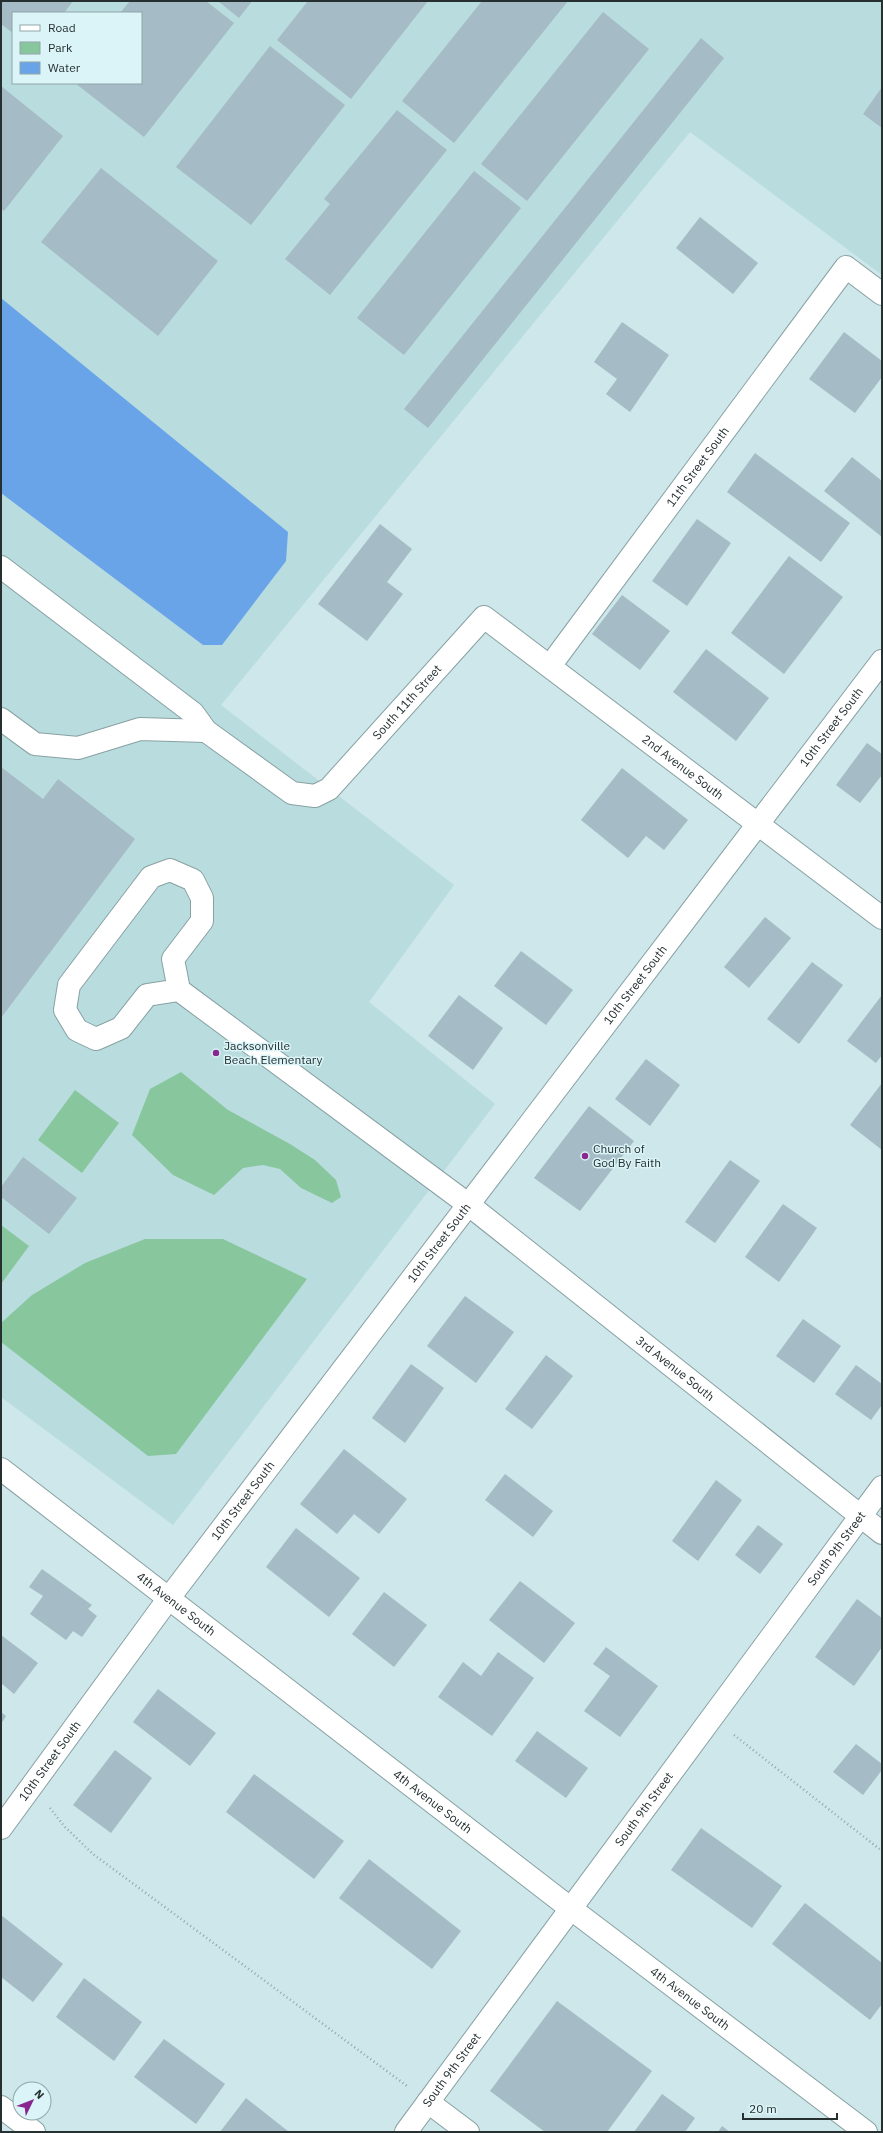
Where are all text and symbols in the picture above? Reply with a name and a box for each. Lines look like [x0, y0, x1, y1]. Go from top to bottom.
legend [12, 12, 142, 84]
text: Road [48, 20, 76, 35]
text: Park [48, 40, 73, 55]
text: Water [48, 60, 81, 75]
street label: 11th Street South [663, 424, 732, 509]
street label: South 11th Street [369, 661, 444, 743]
street label: 10th Street South [796, 684, 866, 770]
street label: 2nd Avenue South [639, 731, 727, 803]
street label: 10th Street South [600, 942, 670, 1027]
place label: Jacksonville Beach Elementary [224, 1038, 322, 1067]
marker: Jacksonville Beach Elementary [211, 1048, 221, 1058]
place label: Church of God By Faith [593, 1141, 661, 1170]
marker: Church of God By Faith [580, 1151, 590, 1161]
street label: 10th Street South [404, 1200, 474, 1285]
street label: 3rd Avenue South [633, 1333, 718, 1404]
street label: 10th Street South [208, 1458, 278, 1543]
street label: South 9th Street [804, 1508, 868, 1588]
street label: 4th Avenue South [134, 1568, 219, 1639]
street label: 10th Street South [15, 1718, 84, 1804]
street label: 4th Avenue South [390, 1766, 475, 1837]
street label: South 9th Street [611, 1769, 676, 1849]
street label: 4th Avenue South [648, 1963, 733, 2033]
street label: South 9th Street [419, 2030, 484, 2110]
north arrow [12, 2081, 52, 2121]
text: N [31, 2086, 47, 2102]
scale bar [743, 2095, 837, 2121]
text: 20 m [749, 2101, 777, 2116]

